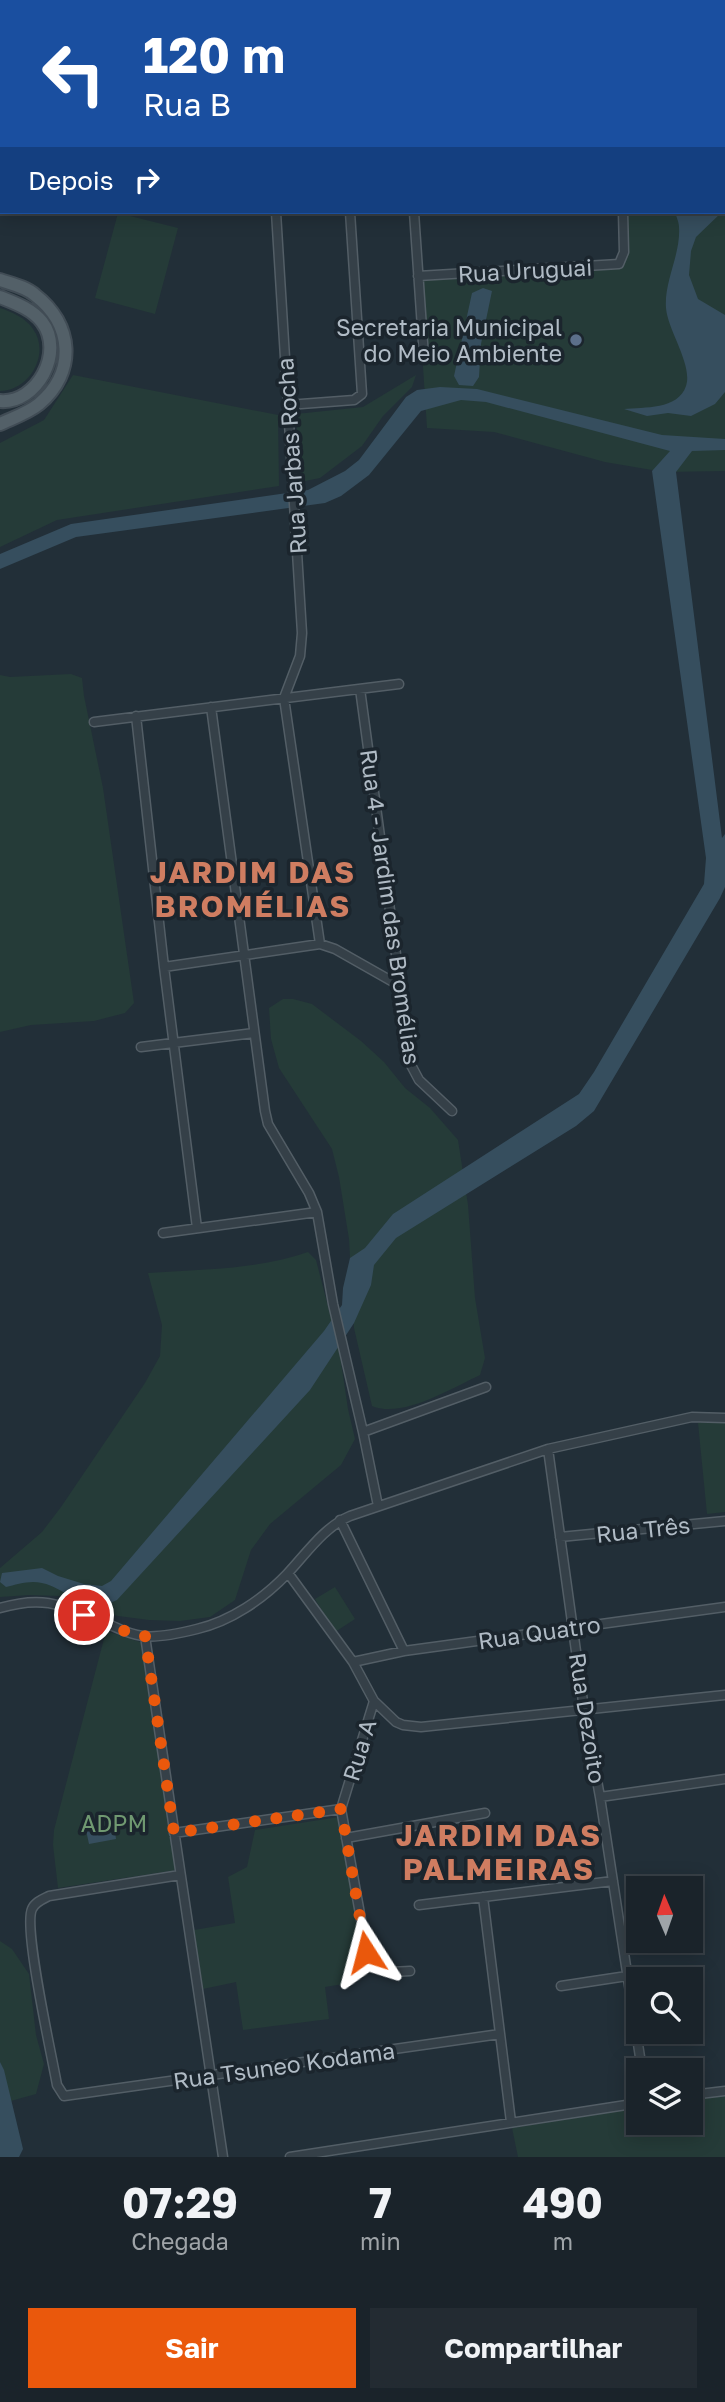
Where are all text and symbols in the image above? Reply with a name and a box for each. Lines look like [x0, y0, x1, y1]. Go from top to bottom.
text: 120 m [143, 25, 285, 84]
icon: left [28, 28, 119, 119]
text: Rua B [143, 85, 231, 123]
icon: right [128, 161, 166, 199]
text: Depois [28, 165, 114, 196]
street label: Rua Uruguai [457, 252, 593, 288]
place label: Secretaria Municipal do Meio Ambiente [336, 313, 562, 367]
marker: Secretaria Municipal do Meio Ambiente [568, 332, 584, 348]
street label: Rua Jarbas Rocha [270, 357, 312, 555]
street label: Rua 4 - Jardim das Bromélias [355, 747, 427, 1067]
district label: JARDIM DAS BROMÉLIAS [150, 854, 356, 924]
street label: Rua Três [595, 1510, 691, 1548]
pin [54, 1585, 114, 1645]
icon: arrive [65, 1596, 103, 1634]
street label: Rua Quatro [476, 1610, 602, 1654]
street label: Rua Dezoito [564, 1651, 612, 1785]
street label: Rua A [336, 1716, 382, 1784]
park label: ADPM [81, 1809, 147, 1837]
district label: JARDIM DAS PALMEIRAS [396, 1817, 602, 1887]
north arrow [626, 1876, 704, 1953]
map controls [626, 1876, 703, 2135]
position arrow [329, 1915, 403, 1989]
button: search [626, 1967, 703, 2044]
street label: Rua Tsuneo Kodama [171, 2036, 397, 2094]
button: layers [626, 2058, 703, 2135]
text: 07:29 [122, 2177, 238, 2227]
text: 7 [369, 2177, 392, 2227]
text: 490 [523, 2177, 603, 2227]
text: Chegada [131, 2227, 229, 2255]
text: min [360, 2227, 401, 2255]
text: m [553, 2227, 573, 2255]
button: Sair [28, 2308, 356, 2388]
button: Compartilhar [370, 2308, 697, 2388]

